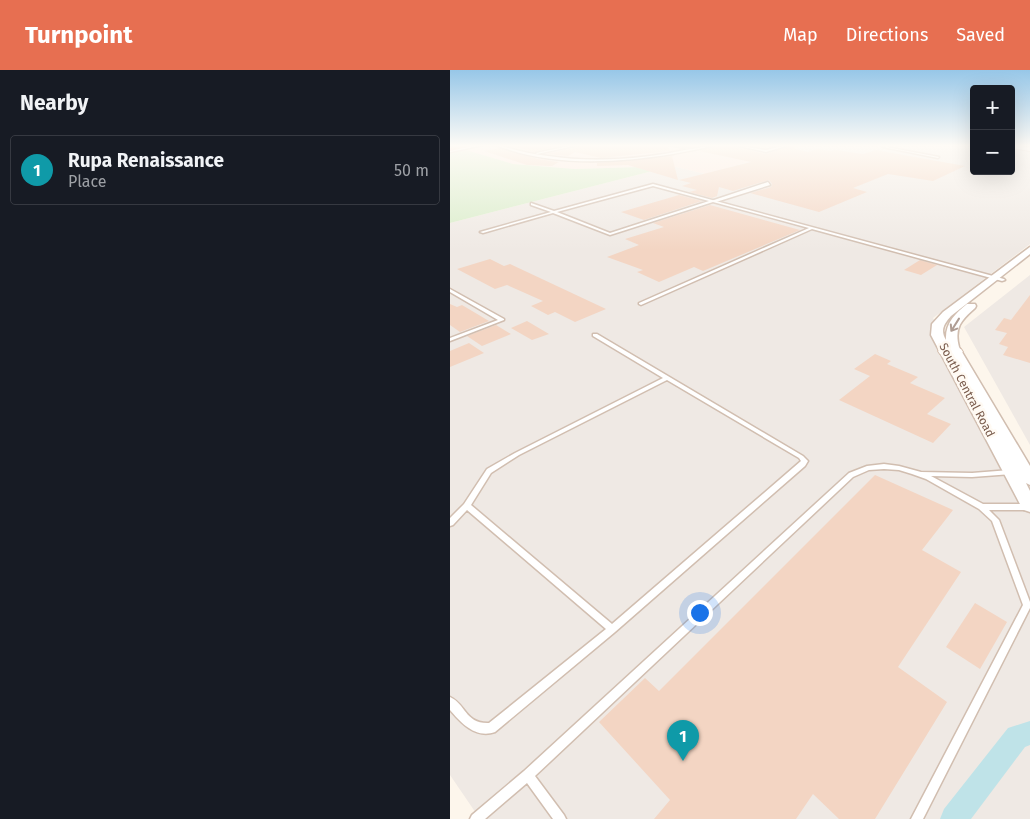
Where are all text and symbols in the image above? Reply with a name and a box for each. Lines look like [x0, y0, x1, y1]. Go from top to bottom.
text: Turnpoint [25, 21, 132, 49]
text: Map [783, 24, 818, 46]
text: Directions [846, 24, 928, 46]
text: Saved [956, 24, 1005, 46]
map controls [970, 85, 1015, 175]
button: + [970, 85, 1015, 130]
text: Nearby [20, 90, 88, 116]
button: − [970, 130, 1015, 175]
text: Rupa Renaissance [68, 149, 224, 172]
text: 1 [33, 161, 41, 180]
text: 50 m [394, 161, 429, 180]
text: Place [68, 172, 107, 191]
one-way arrow [949, 317, 959, 331]
street label: South Central Road [936, 341, 998, 439]
your location [687, 600, 713, 626]
pin: 1 [667, 720, 699, 761]

